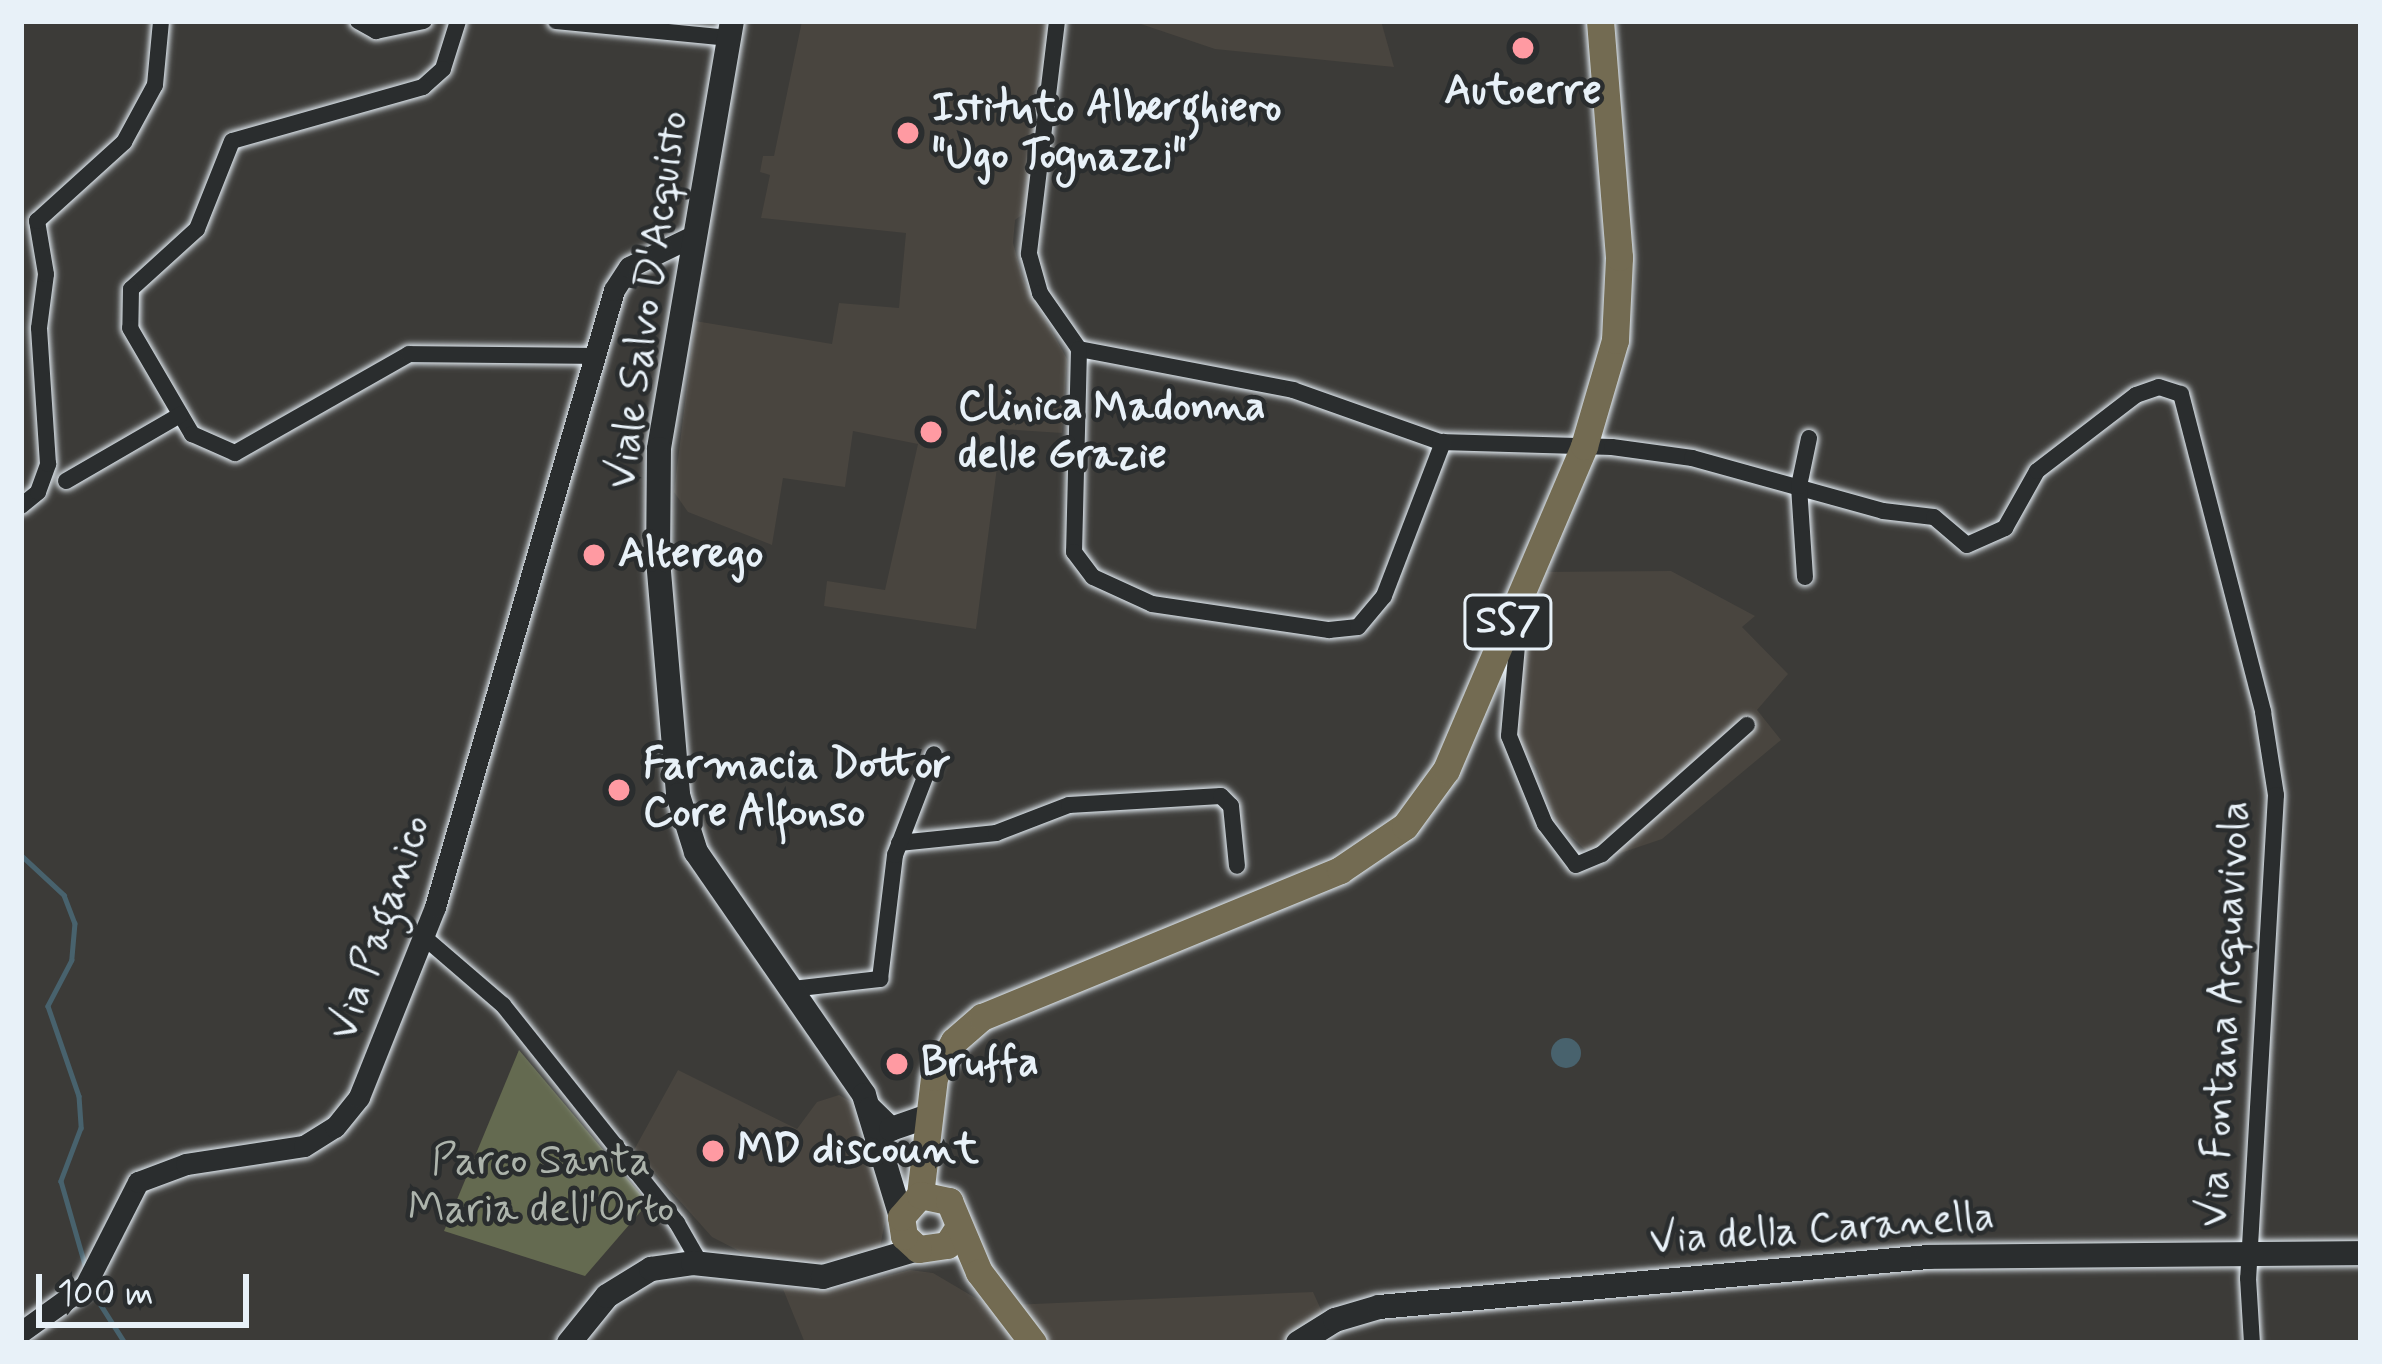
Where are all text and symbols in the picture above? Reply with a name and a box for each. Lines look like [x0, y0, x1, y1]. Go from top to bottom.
marker: Autoerre [1510, 35, 1536, 61]
place label: Autoerre [1444, 67, 1602, 117]
place label: Istituto Alberghiero "Ugo Tognazzi" [932, 84, 1282, 182]
street label: Viale Salvo D'Acquisto [598, 110, 700, 490]
marker: Istituto Alberghiero "Ugo Tognazzi" [895, 120, 921, 146]
place label: Clinica Madonna delle Grazie [958, 383, 1269, 482]
marker: Clinica Madonna delle Grazie [915, 416, 947, 448]
place label: Alterego [618, 530, 763, 580]
marker: Alterego [581, 542, 607, 568]
road number: SS7 [1463, 589, 1553, 655]
place label: Farmacia Dottor Core Alfonso [643, 741, 951, 840]
marker: Farmacia Dottor Core Alfonso [606, 777, 632, 803]
street label: Via Fontana Acquavivola [2189, 795, 2263, 1233]
street label: Via Paganico [320, 811, 442, 1045]
place label: Bruffa [921, 1039, 1039, 1089]
marker: Bruffa [884, 1051, 910, 1077]
place label: MD discount [737, 1126, 954, 1176]
park label: Parco Santa Maria dell'Orto [408, 1137, 674, 1236]
marker: MD discount [700, 1138, 726, 1164]
street label: Via della Caranella [1650, 1193, 1994, 1267]
scale bar [42, 1250, 255, 1324]
text: 100 m [57, 1271, 154, 1318]

